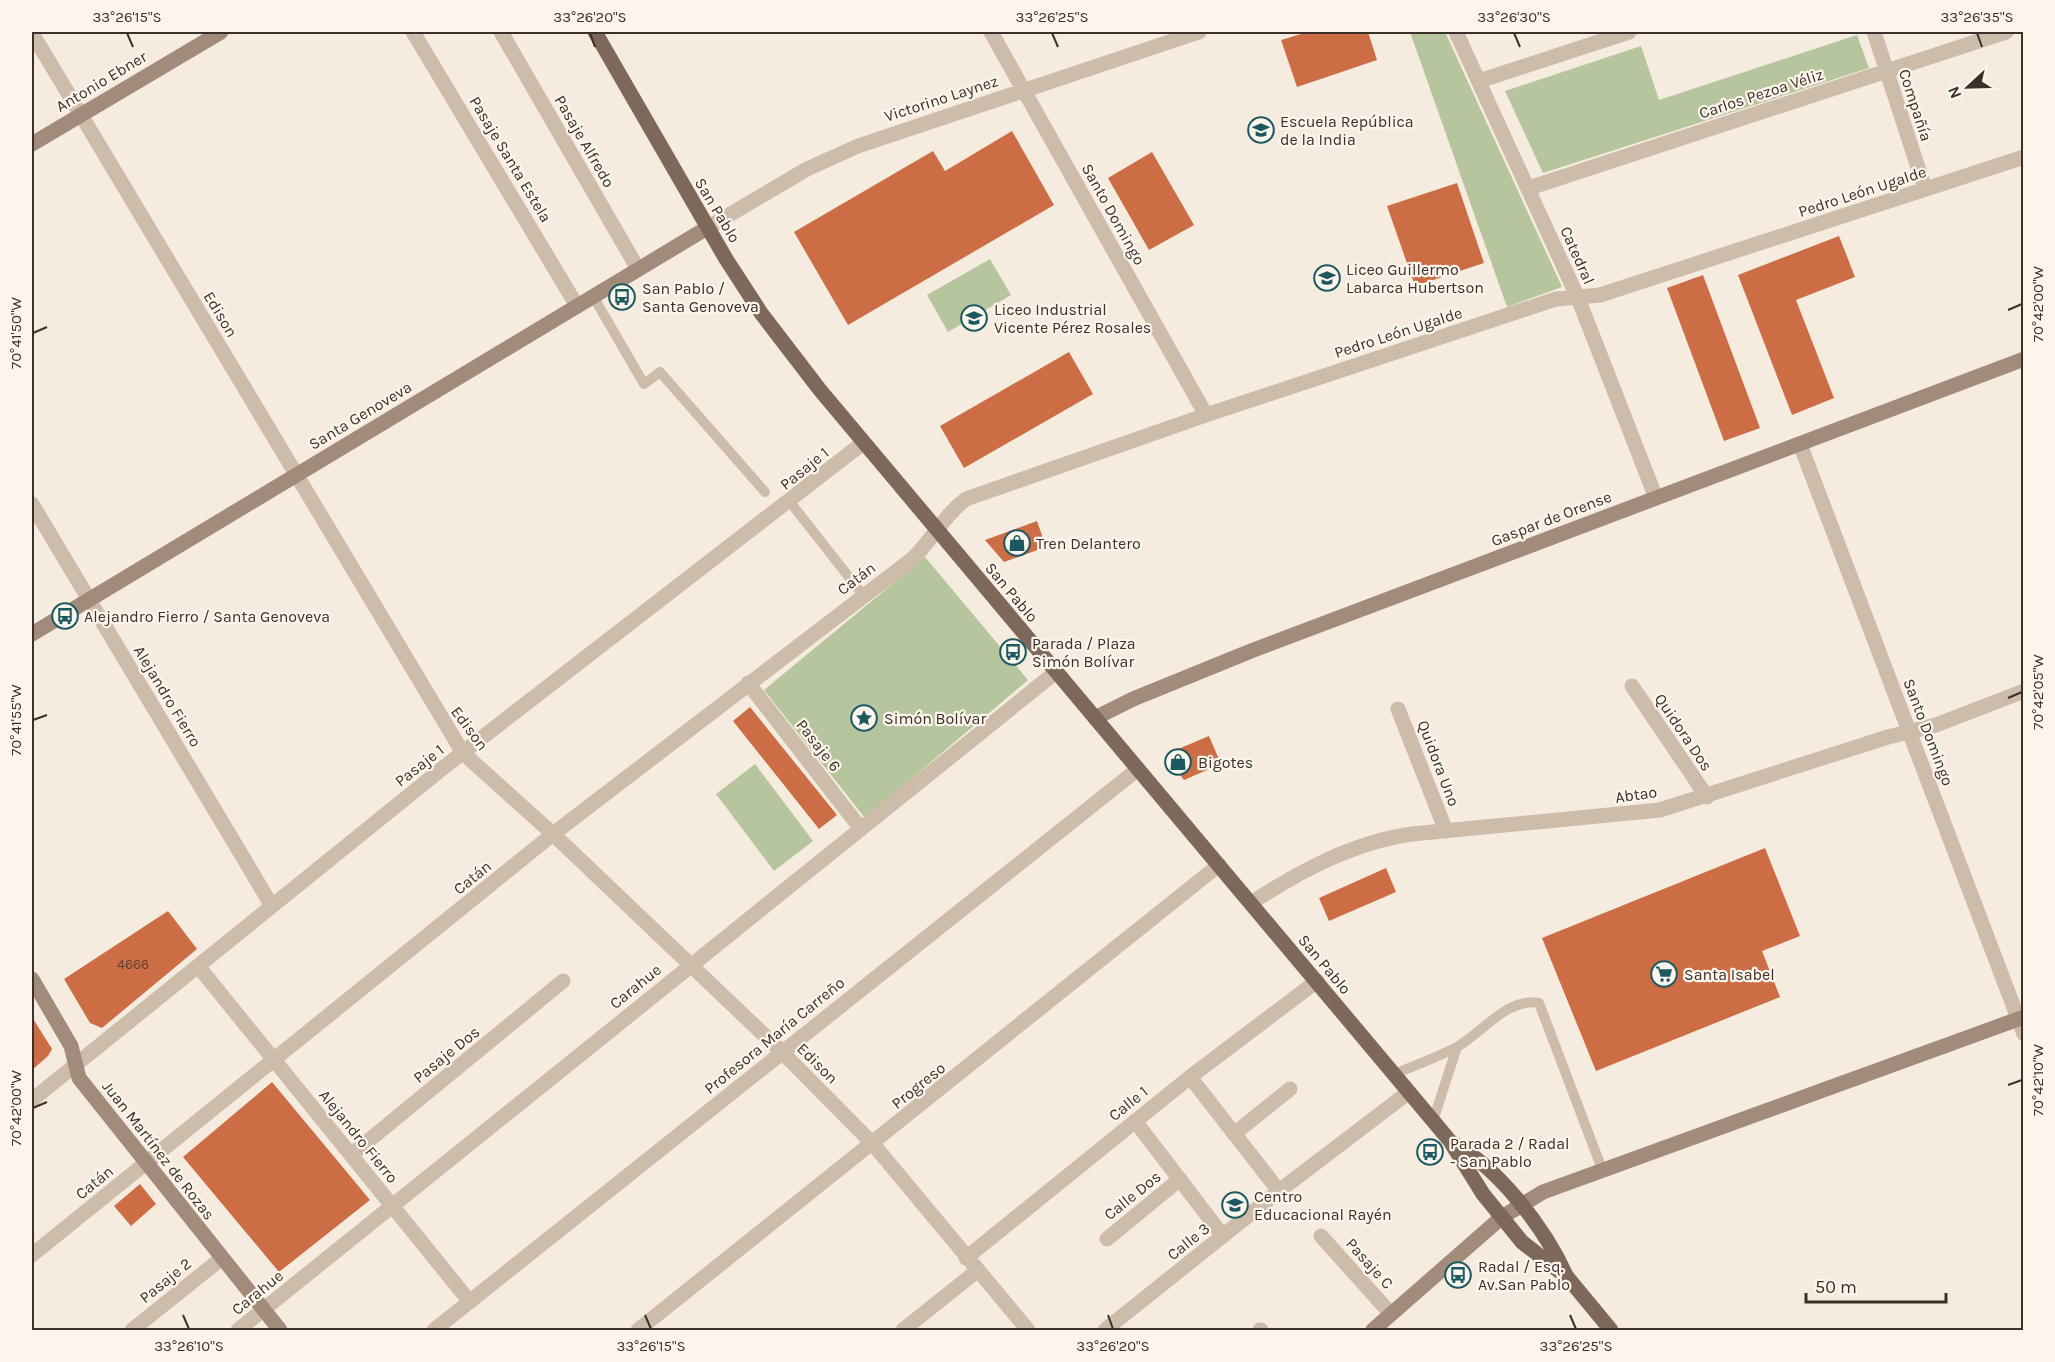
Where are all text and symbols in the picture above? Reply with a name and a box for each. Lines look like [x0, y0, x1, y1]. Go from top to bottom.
text: 33°26'15"S [92, 8, 162, 26]
text: 33°26'20"S [553, 8, 627, 26]
text: 33°26'25"S [1016, 8, 1088, 26]
text: 33°26'30"S [1477, 8, 1551, 26]
text: 33°26'35"S [1940, 8, 2014, 26]
street label: Antonio Ebner [52, 47, 150, 116]
north arrow [1938, 57, 1998, 117]
street label: Carlos Pezoa Véliz [1697, 64, 1826, 123]
street label: Compañía [1895, 67, 1936, 144]
street label: Victorino Laynez [882, 71, 1001, 126]
text: N [1944, 84, 1966, 101]
street label: Pasaje Alfredo [551, 92, 619, 191]
street label: Pasaje Santa Estela [465, 93, 556, 226]
place label: Escuela República de la India [1280, 112, 1414, 149]
school or university icon: Escuela República de la India [1246, 115, 1276, 145]
street label: Santo Domingo [1078, 160, 1149, 268]
street label: Pedro León Ugalde [1796, 162, 1928, 221]
street label: San Pablo [691, 174, 744, 246]
street label: Catedral [1556, 223, 1599, 287]
place label: Liceo Guillermo Labarca Hubertson [1346, 260, 1484, 297]
school or university icon: Liceo Guillermo Labarca Hubertson [1312, 263, 1342, 293]
text: 70°42'00"W [2029, 265, 2047, 342]
place label: San Pablo / Santa Genoveva [642, 279, 759, 316]
bus stop icon: San Pablo / Santa Genoveva [607, 282, 637, 312]
street label: Edison [200, 288, 242, 341]
text: 70°41'50"W [7, 297, 25, 369]
place label: Liceo Industrial Vicente Pérez Rosales [994, 300, 1151, 337]
school or university icon: Liceo Industrial Vicente Pérez Rosales [959, 303, 989, 333]
street label: Pedro León Ugalde [1332, 303, 1464, 362]
street label: Santa Genoveva [305, 377, 415, 454]
street label: Pasaje 1 [776, 443, 833, 494]
street label: Gaspar de Orense [1488, 487, 1614, 550]
shop icon: Tren Delantero [1002, 528, 1032, 558]
place label: Tren Delantero [1036, 534, 1141, 553]
street label: Catán [833, 558, 879, 599]
street label: San Pablo [981, 559, 1042, 626]
bus stop icon: Alejandro Fierro / Santa Genoveva [50, 601, 80, 631]
place label: Alejandro Fierro / Santa Genoveva [84, 607, 330, 626]
place label: Parada / Plaza Simón Bolívar [1032, 634, 1136, 671]
bus stop icon: Parada / Plaza Simón Bolívar [998, 637, 1028, 667]
street label: Alejandro Fierro [130, 642, 205, 750]
text: 70°42'05"W [2029, 654, 2047, 730]
street label: Santo Domingo [1899, 676, 1958, 788]
text: 70°41'55"W [7, 684, 25, 756]
street label: Quidora Dos [1651, 690, 1716, 775]
street label: Edison [447, 703, 492, 754]
place icon: Simón Bolívar [849, 703, 879, 733]
place label: Simón Bolívar [884, 709, 986, 728]
street label: Pasaje 6 [792, 715, 845, 775]
street label: Quidora Uno [1413, 718, 1464, 809]
street label: Pasaje 1 [391, 740, 448, 790]
shop icon: Bigotes [1163, 747, 1193, 777]
place label: Bigotes [1198, 753, 1253, 772]
street label: Abtao [1614, 782, 1658, 807]
street label: Catán [450, 856, 495, 898]
street label: San Pablo [1294, 931, 1355, 998]
house number: 4666 [117, 956, 149, 973]
supermarket icon: Santa Isabel [1649, 959, 1679, 989]
street label: Carahue [606, 960, 665, 1013]
place label: Santa Isabel [1684, 965, 1775, 984]
street label: Profesora María Carreño [700, 973, 848, 1098]
street label: Pasaje Dos [409, 1022, 483, 1087]
street label: Edison [793, 1039, 842, 1088]
text: 70°42'10"W [2029, 1043, 2047, 1116]
street label: Progreso [888, 1058, 949, 1113]
text: 70°42'00"W [7, 1069, 25, 1146]
street label: Juan Martínez de Rozas [98, 1077, 219, 1224]
street label: Calle 1 [1105, 1082, 1152, 1125]
street label: Alejandro Fierro [315, 1086, 402, 1187]
place label: Parada 2 / Radal - San Pablo [1450, 1134, 1570, 1171]
bus stop icon: Parada 2 / Radal - San Pablo [1415, 1137, 1445, 1167]
street label: Catán [72, 1161, 117, 1203]
street label: Calle Dos [1100, 1167, 1164, 1224]
place label: Centro Educacional Rayén [1254, 1187, 1392, 1224]
school or university icon: Centro Educacional Rayén [1220, 1190, 1250, 1220]
street label: Calle 3 [1163, 1219, 1213, 1264]
street label: Pasaje C [1342, 1234, 1397, 1293]
street label: Pasaje 2 [136, 1254, 195, 1307]
place label: Radal / Esq. Av.San Pablo [1478, 1257, 1570, 1294]
bus stop icon: Radal / Esq. Av.San Pablo [1443, 1260, 1473, 1290]
street label: Carahue [228, 1266, 287, 1319]
scale bar [1806, 1266, 1946, 1304]
text: 50 m [1815, 1276, 1857, 1298]
text: 33°26'10"S [154, 1337, 224, 1355]
text: 33°26'15"S [616, 1337, 686, 1355]
text: 33°26'20"S [1076, 1337, 1150, 1355]
text: 33°26'25"S [1540, 1337, 1612, 1355]

